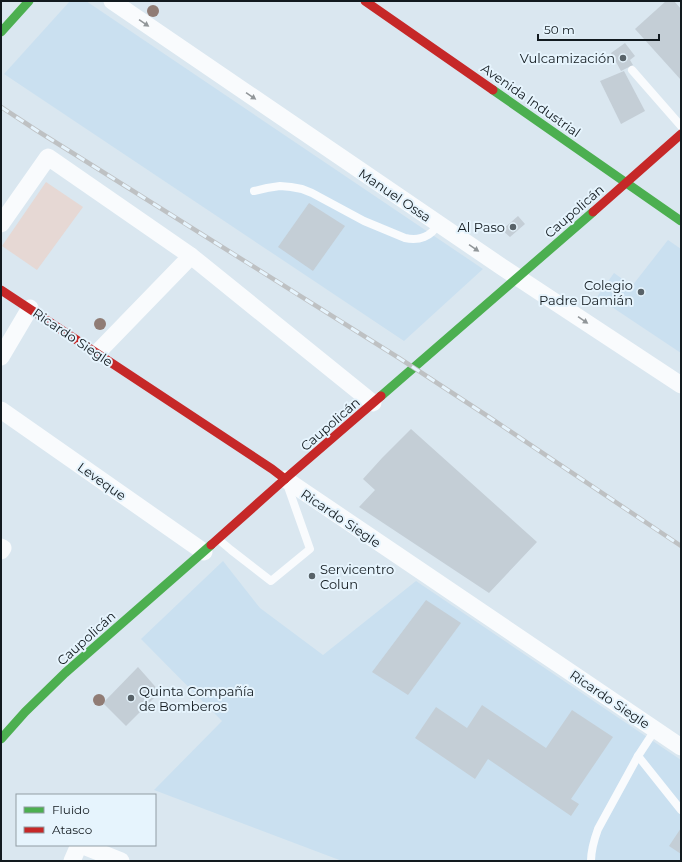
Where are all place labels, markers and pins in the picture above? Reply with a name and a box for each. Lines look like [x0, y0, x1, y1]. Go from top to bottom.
place label: Vulcamización [520, 50, 615, 66]
marker: Vulcamización [618, 53, 628, 63]
place label: Al Paso [457, 219, 505, 235]
marker: Al Paso [508, 222, 518, 232]
place label: Colegio Padre Damián [539, 277, 633, 308]
marker: Colegio Padre Damián [636, 287, 646, 297]
place label: Servicentro Colun [320, 561, 394, 592]
marker: Servicentro Colun [307, 571, 317, 581]
place label: Quinta Compañía de Bomberos [139, 683, 254, 714]
marker: Quinta Compañía de Bomberos [126, 693, 136, 703]

